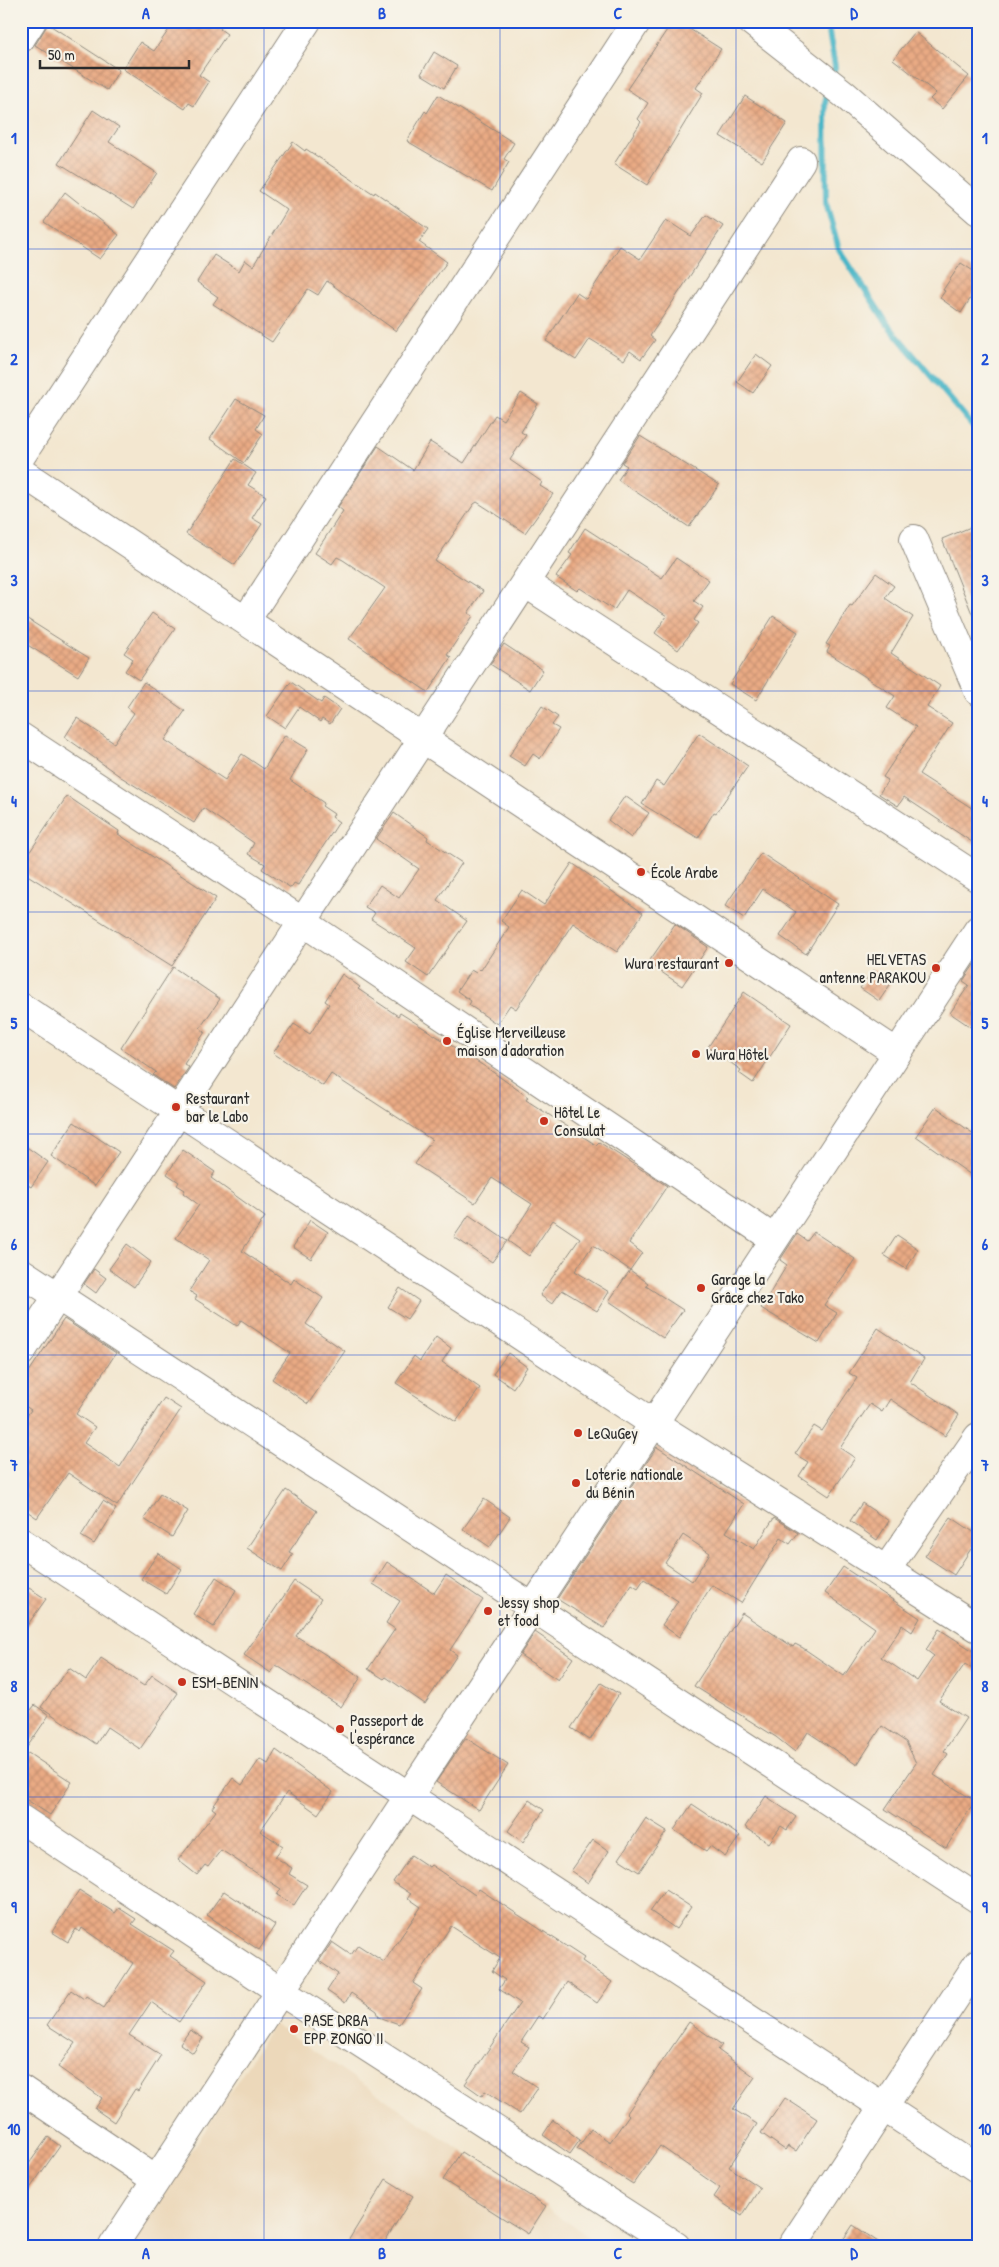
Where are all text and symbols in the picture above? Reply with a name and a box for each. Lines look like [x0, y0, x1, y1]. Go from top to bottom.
text: A [142, 2, 150, 24]
text: B [378, 2, 386, 24]
text: C [614, 2, 623, 24]
text: D [850, 2, 858, 24]
scale bar [40, 38, 189, 70]
text: 50 m [48, 44, 75, 65]
text: 1 [11, 127, 17, 149]
text: 1 [982, 127, 988, 149]
text: 2 [10, 348, 18, 370]
text: 2 [981, 348, 989, 370]
text: 3 [10, 569, 18, 591]
text: 3 [981, 569, 989, 591]
text: 4 [11, 790, 17, 812]
text: 4 [982, 790, 988, 812]
place label: École Arabe [651, 861, 719, 883]
marker: École Arabe [635, 866, 647, 878]
place label: HELVETAS antenne PARAKOU [819, 948, 927, 988]
place label: Wura restaurant [625, 952, 719, 974]
marker: Wura restaurant [723, 957, 735, 969]
marker: HELVETAS antenne PARAKOU [930, 962, 942, 974]
text: 5 [11, 1012, 18, 1034]
text: 5 [982, 1012, 989, 1034]
place label: Église Merveilleuse maison d'adoration [457, 1021, 566, 1061]
marker: Église Merveilleuse maison d'adoration [441, 1035, 453, 1047]
place label: Wura Hôtel [706, 1043, 769, 1065]
marker: Wura Hôtel [690, 1048, 702, 1060]
place label: Restaurant bar le Labo [186, 1087, 250, 1127]
marker: Restaurant bar le Labo [170, 1101, 182, 1113]
place label: Hôtel Le Consulat [554, 1101, 606, 1141]
marker: Hôtel Le Consulat [538, 1115, 550, 1127]
text: 6 [11, 1233, 18, 1255]
text: 6 [982, 1233, 989, 1255]
place label: Garage la Grâce chez Tako [711, 1268, 805, 1308]
marker: Garage la Grâce chez Tako [695, 1282, 707, 1294]
place label: LeQuGey [588, 1422, 638, 1444]
marker: LeQuGey [572, 1427, 584, 1439]
text: 7 [9, 1454, 18, 1476]
text: 7 [980, 1454, 989, 1476]
place label: Loterie nationale du Bénin [586, 1463, 684, 1503]
marker: Loterie nationale du Bénin [570, 1477, 582, 1489]
place label: Jessy shop et food [498, 1591, 559, 1631]
marker: Jessy shop et food [482, 1605, 494, 1617]
place label: ESM-BENIN [192, 1671, 258, 1693]
text: 8 [11, 1675, 18, 1697]
text: 8 [982, 1675, 989, 1697]
marker: ESM-BENIN [176, 1676, 188, 1688]
place label: Passeport de l'espérance [350, 1709, 425, 1749]
marker: Passeport de l'espérance [334, 1723, 346, 1735]
text: 9 [11, 1896, 17, 1918]
text: 9 [982, 1896, 988, 1918]
place label: PASE DRBA EPP ZONGO II [304, 2009, 383, 2049]
marker: PASE DRBA EPP ZONGO II [288, 2023, 300, 2035]
text: 10 [8, 2118, 20, 2140]
text: 10 [979, 2118, 991, 2140]
text: A [142, 2242, 150, 2264]
text: B [378, 2242, 386, 2264]
text: C [614, 2242, 623, 2264]
text: D [850, 2242, 858, 2264]

